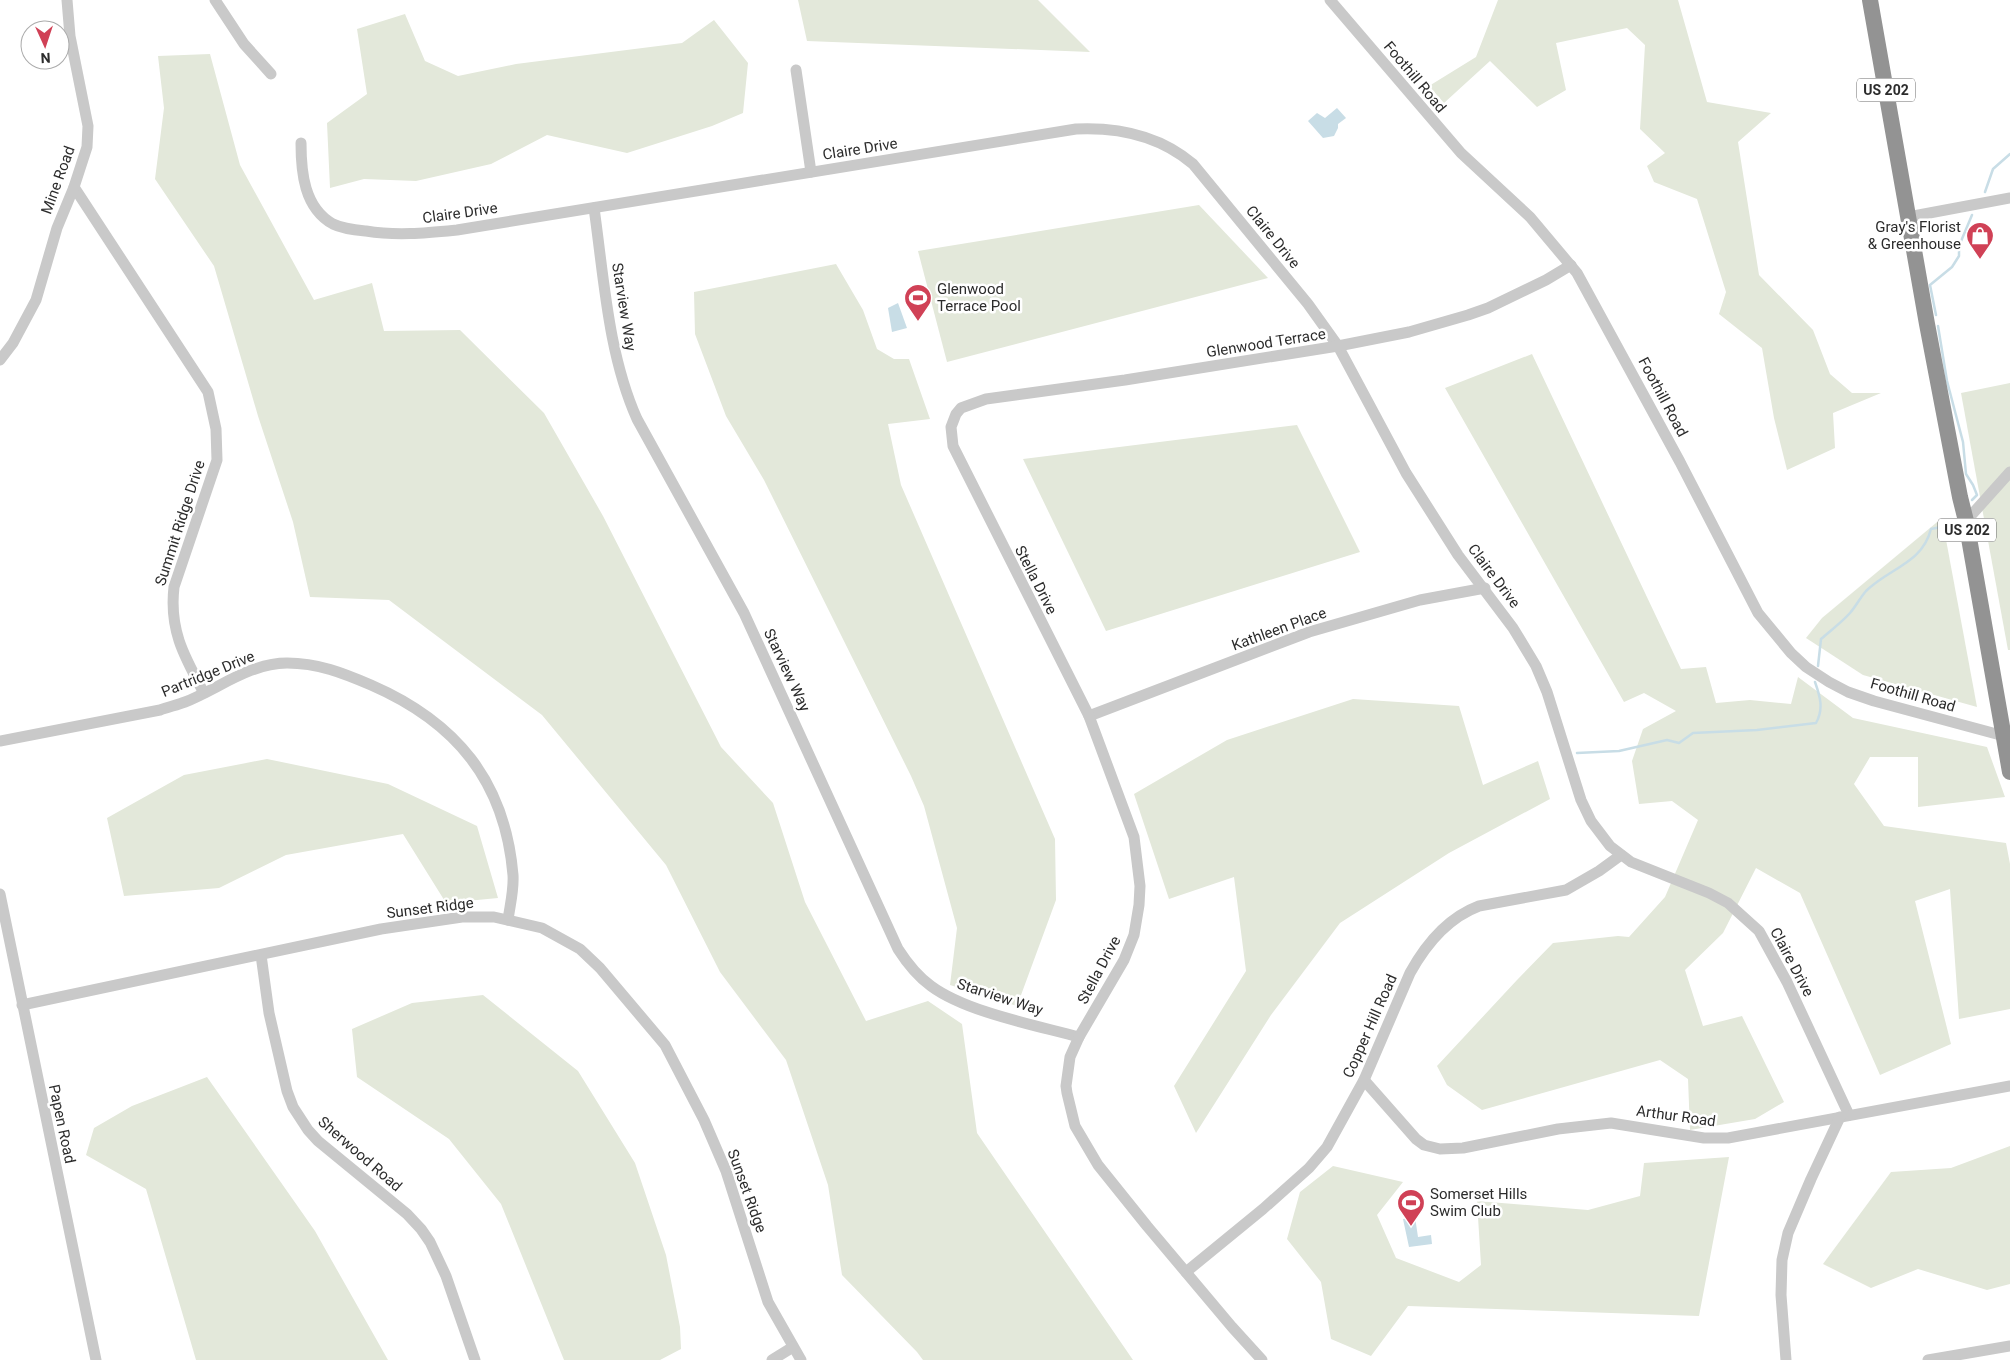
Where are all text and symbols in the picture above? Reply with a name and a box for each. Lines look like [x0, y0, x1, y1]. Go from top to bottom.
north arrow [20, 20, 70, 70]
street label: Foothill Road [1380, 38, 1450, 116]
text: N [40, 50, 51, 66]
road number: US 202 [1857, 78, 1915, 102]
street label: Claire Drive [821, 134, 899, 164]
street label: Mine Road [37, 144, 79, 216]
street label: Claire Drive [421, 199, 499, 227]
street label: Claire Drive [1242, 202, 1304, 272]
place label: Gray's Florist & Greenhouse [1868, 218, 1961, 253]
shop icon: Gray's Florist & Greenhouse [1965, 221, 1995, 260]
street label: Starview Way [608, 262, 640, 352]
place label: Glenwood Terrace Pool [937, 280, 1021, 315]
sports icon: Glenwood Terrace Pool [903, 283, 933, 322]
street label: Glenwood Terrace [1205, 325, 1327, 361]
street label: Foothill Road [1635, 354, 1691, 440]
street label: Summit Ridge Drive [151, 458, 209, 588]
road number: US 202 [1938, 518, 1996, 542]
street label: Claire Drive [1464, 540, 1524, 612]
street label: Stella Drive [1011, 543, 1061, 617]
street label: Kathleen Place [1229, 604, 1329, 654]
street label: Starview Way [760, 626, 814, 714]
street label: Partridge Drive [159, 647, 257, 701]
street label: Foothill Road [1868, 674, 1958, 716]
street label: Sunset Ridge [385, 894, 475, 922]
street label: Claire Drive [1766, 924, 1818, 1000]
street label: Stella Drive [1074, 933, 1124, 1007]
street label: Copper Hill Road [1339, 971, 1401, 1081]
street label: Starview Way [955, 975, 1045, 1019]
street label: Papen Road [45, 1083, 79, 1165]
street label: Arthur Road [1635, 1102, 1717, 1130]
street label: Sherwood Road [314, 1113, 406, 1195]
street label: Sunset Ridge [724, 1147, 770, 1235]
place label: Somerset Hills Swim Club [1430, 1185, 1527, 1220]
sports icon: Somerset Hills Swim Club [1396, 1188, 1426, 1227]

